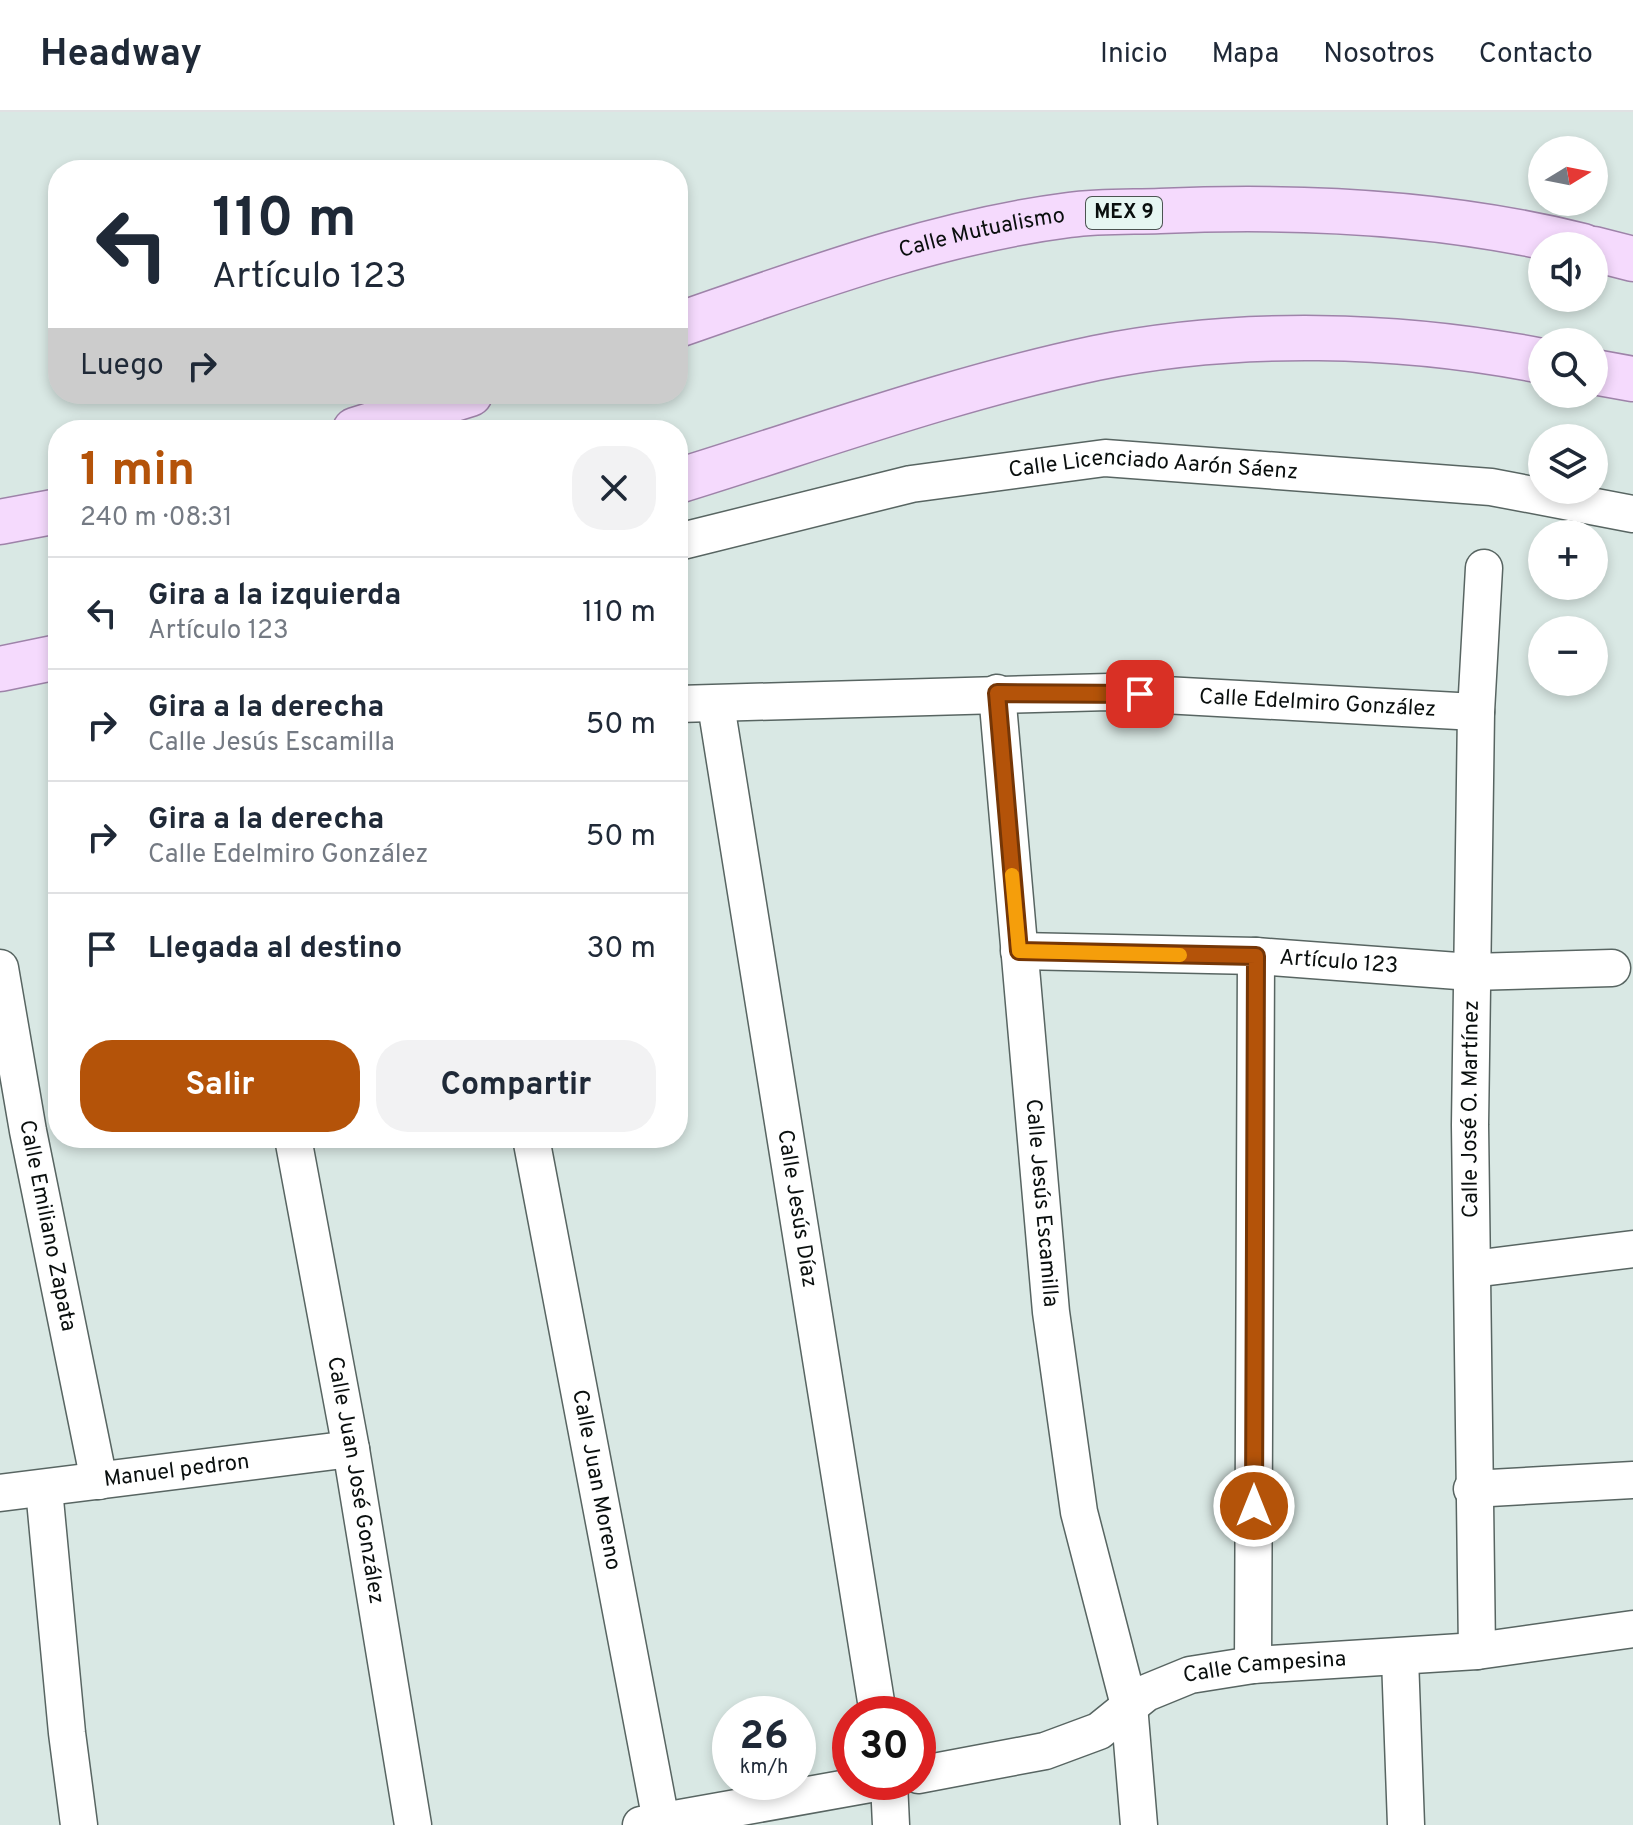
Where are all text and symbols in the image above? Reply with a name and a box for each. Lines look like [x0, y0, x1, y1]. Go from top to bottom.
text: Headway [40, 31, 202, 80]
text: Inicio [1100, 37, 1168, 73]
text: Mapa [1212, 37, 1279, 73]
text: Nosotros [1323, 37, 1435, 73]
text: Contacto [1479, 37, 1593, 73]
north arrow [1528, 136, 1608, 216]
map controls [1528, 136, 1608, 696]
text: 110 m [212, 186, 357, 256]
icon: left [80, 192, 184, 296]
road number: MEX 9 [1086, 197, 1162, 229]
street label: Calle Mutualismo [896, 202, 1067, 264]
button: sound [1528, 232, 1608, 312]
text: Artículo 123 [212, 255, 407, 301]
button: search [1528, 328, 1608, 408]
icon: right [180, 344, 224, 388]
text: Luego [80, 348, 164, 385]
button: layers [1528, 424, 1608, 504]
text: 1 min [80, 442, 195, 502]
street label: Calle Licenciado Aarón Sáenz [1007, 444, 1299, 486]
button: close [572, 446, 656, 530]
text: 240 m · 08:31 [80, 502, 233, 535]
button: + [1528, 520, 1608, 600]
text: Gira a la izquierda [148, 578, 401, 615]
icon: left [80, 591, 124, 635]
text: 110 m [582, 595, 656, 632]
text: Artículo 123 [148, 615, 289, 648]
button: − [1528, 616, 1608, 696]
pin [1106, 660, 1174, 728]
icon: arrive [1118, 672, 1162, 716]
street label: Calle Edelmiro González [1198, 683, 1437, 723]
text: Gira a la derecha [148, 690, 384, 727]
icon: right [80, 703, 124, 747]
text: 50 m [586, 707, 656, 744]
text: Calle Jesús Escamilla [148, 727, 395, 760]
text: Gira a la derecha [148, 802, 384, 839]
icon: right [80, 815, 124, 859]
text: 50 m [586, 819, 656, 856]
text: Calle Edelmiro González [148, 839, 428, 872]
icon: arrive [80, 927, 124, 971]
text: Llegada al destino [148, 931, 402, 968]
text: 30 m [587, 931, 656, 968]
street label: Artículo 123 [1278, 944, 1399, 980]
street label: Calle José O. Martínez [1456, 1000, 1485, 1218]
button: Salir [80, 1040, 360, 1132]
button: Compartir [376, 1040, 656, 1132]
street label: Calle Jesús Escamilla [1019, 1098, 1064, 1308]
street label: Calle Emiliano Zapata [13, 1118, 82, 1334]
street label: Calle Jesús Díaz [771, 1128, 823, 1289]
street label: Calle Juan José González [321, 1355, 390, 1606]
street label: Calle Juan Moreno [566, 1387, 626, 1572]
street label: Manuel pedron [102, 1448, 251, 1493]
position arrow [1212, 1464, 1296, 1548]
street label: Calle Campesina [1181, 1646, 1347, 1689]
speed limit sign: 30 [832, 1696, 936, 1800]
text: 26 [739, 1713, 789, 1763]
text: km/h [740, 1755, 788, 1781]

